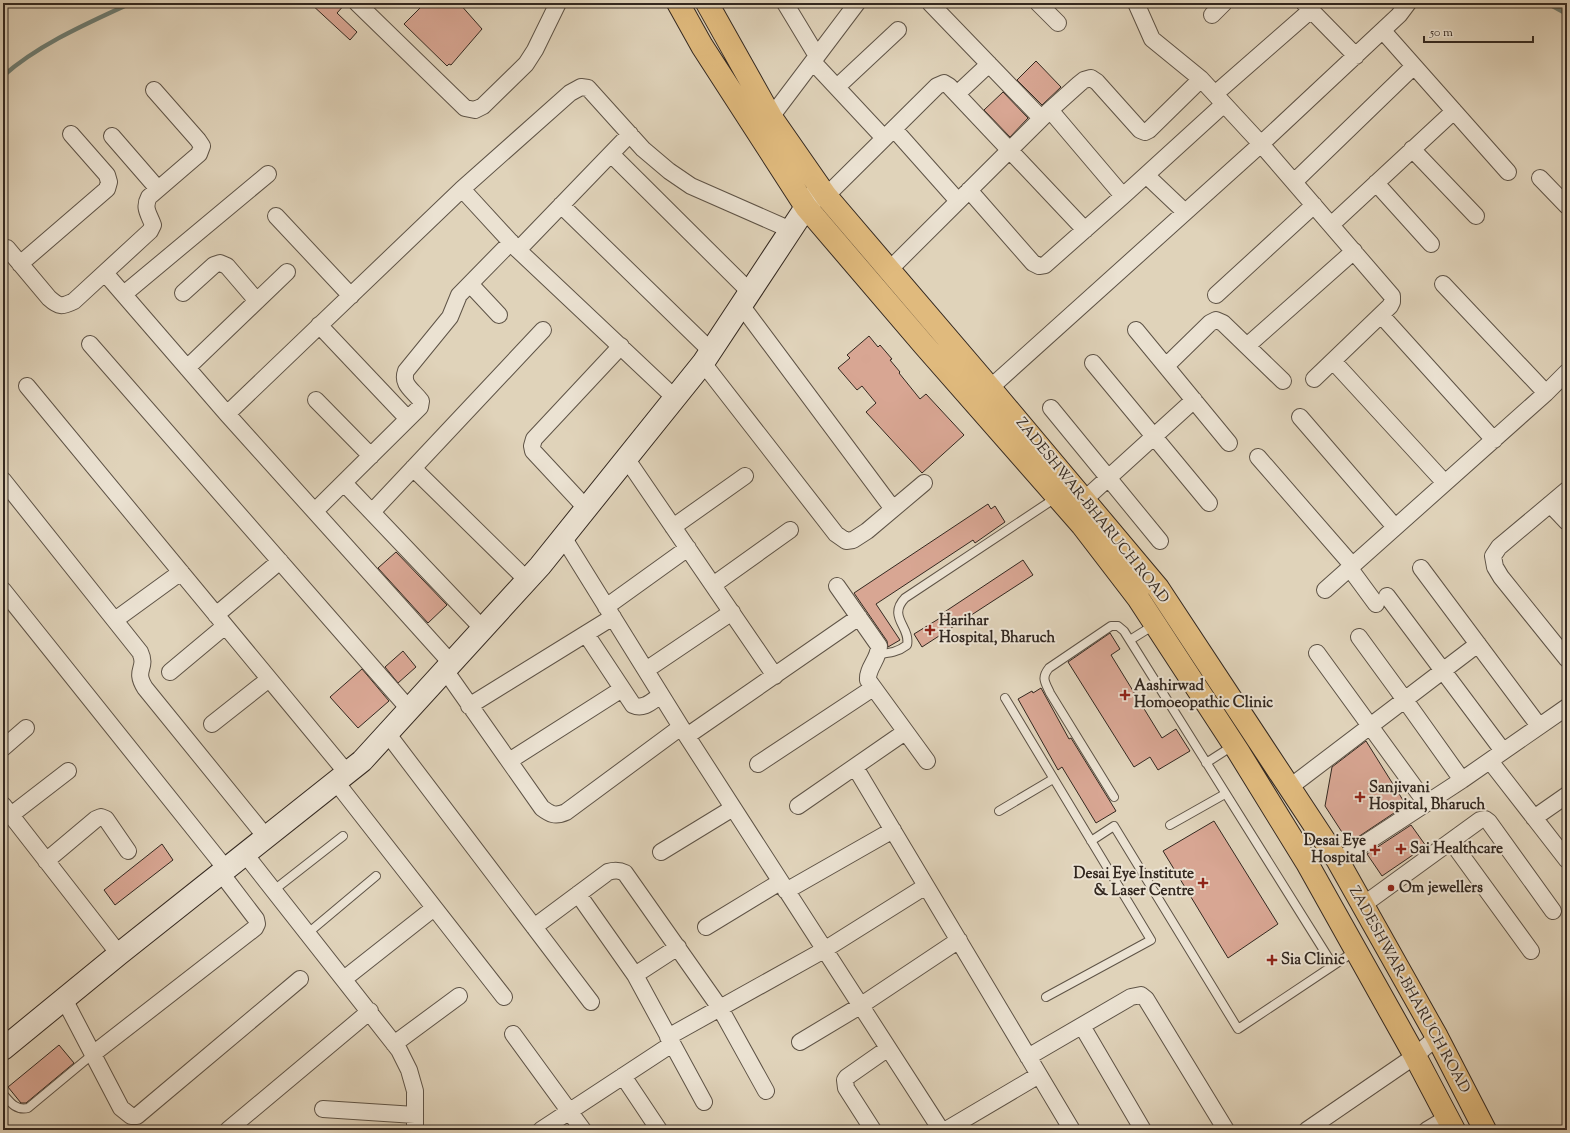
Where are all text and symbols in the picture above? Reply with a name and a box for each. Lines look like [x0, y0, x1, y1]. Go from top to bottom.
scale bar [1424, 18, 1533, 44]
text: 50 m [1429, 24, 1453, 42]
street label: ZADESHWAR-BHARUCH ROAD [1010, 414, 1174, 609]
place label: Harihar Hospital, Bharuch [939, 611, 1056, 649]
marker: Harihar Hospital, Bharuch [924, 624, 936, 636]
place label: Aashirwad Homoeopathic Clinic [1134, 676, 1273, 714]
marker: Aashirwad Homoeopathic Clinic [1119, 689, 1131, 701]
place label: Sanjivani Hospital, Bharuch [1369, 778, 1486, 816]
marker: Sanjivani Hospital, Bharuch [1354, 791, 1366, 803]
place label: Desai Eye Hospital [1304, 831, 1367, 869]
place label: Sai Healthcare [1410, 839, 1503, 860]
marker: Sai Healthcare [1395, 843, 1407, 855]
marker: Desai Eye Hospital [1369, 844, 1381, 856]
place label: Desai Eye Institute & Laser Centre [1074, 864, 1194, 902]
marker: Desai Eye Institute & Laser Centre [1197, 877, 1209, 889]
place label: Om jewellers [1399, 878, 1483, 899]
street label: ZADESHWAR-BHARUCH ROAD [1343, 883, 1475, 1097]
marker: Om jewellers [1386, 883, 1396, 893]
place label: Sia Clinic [1281, 950, 1345, 971]
marker: Sia Clinic [1266, 954, 1278, 966]

